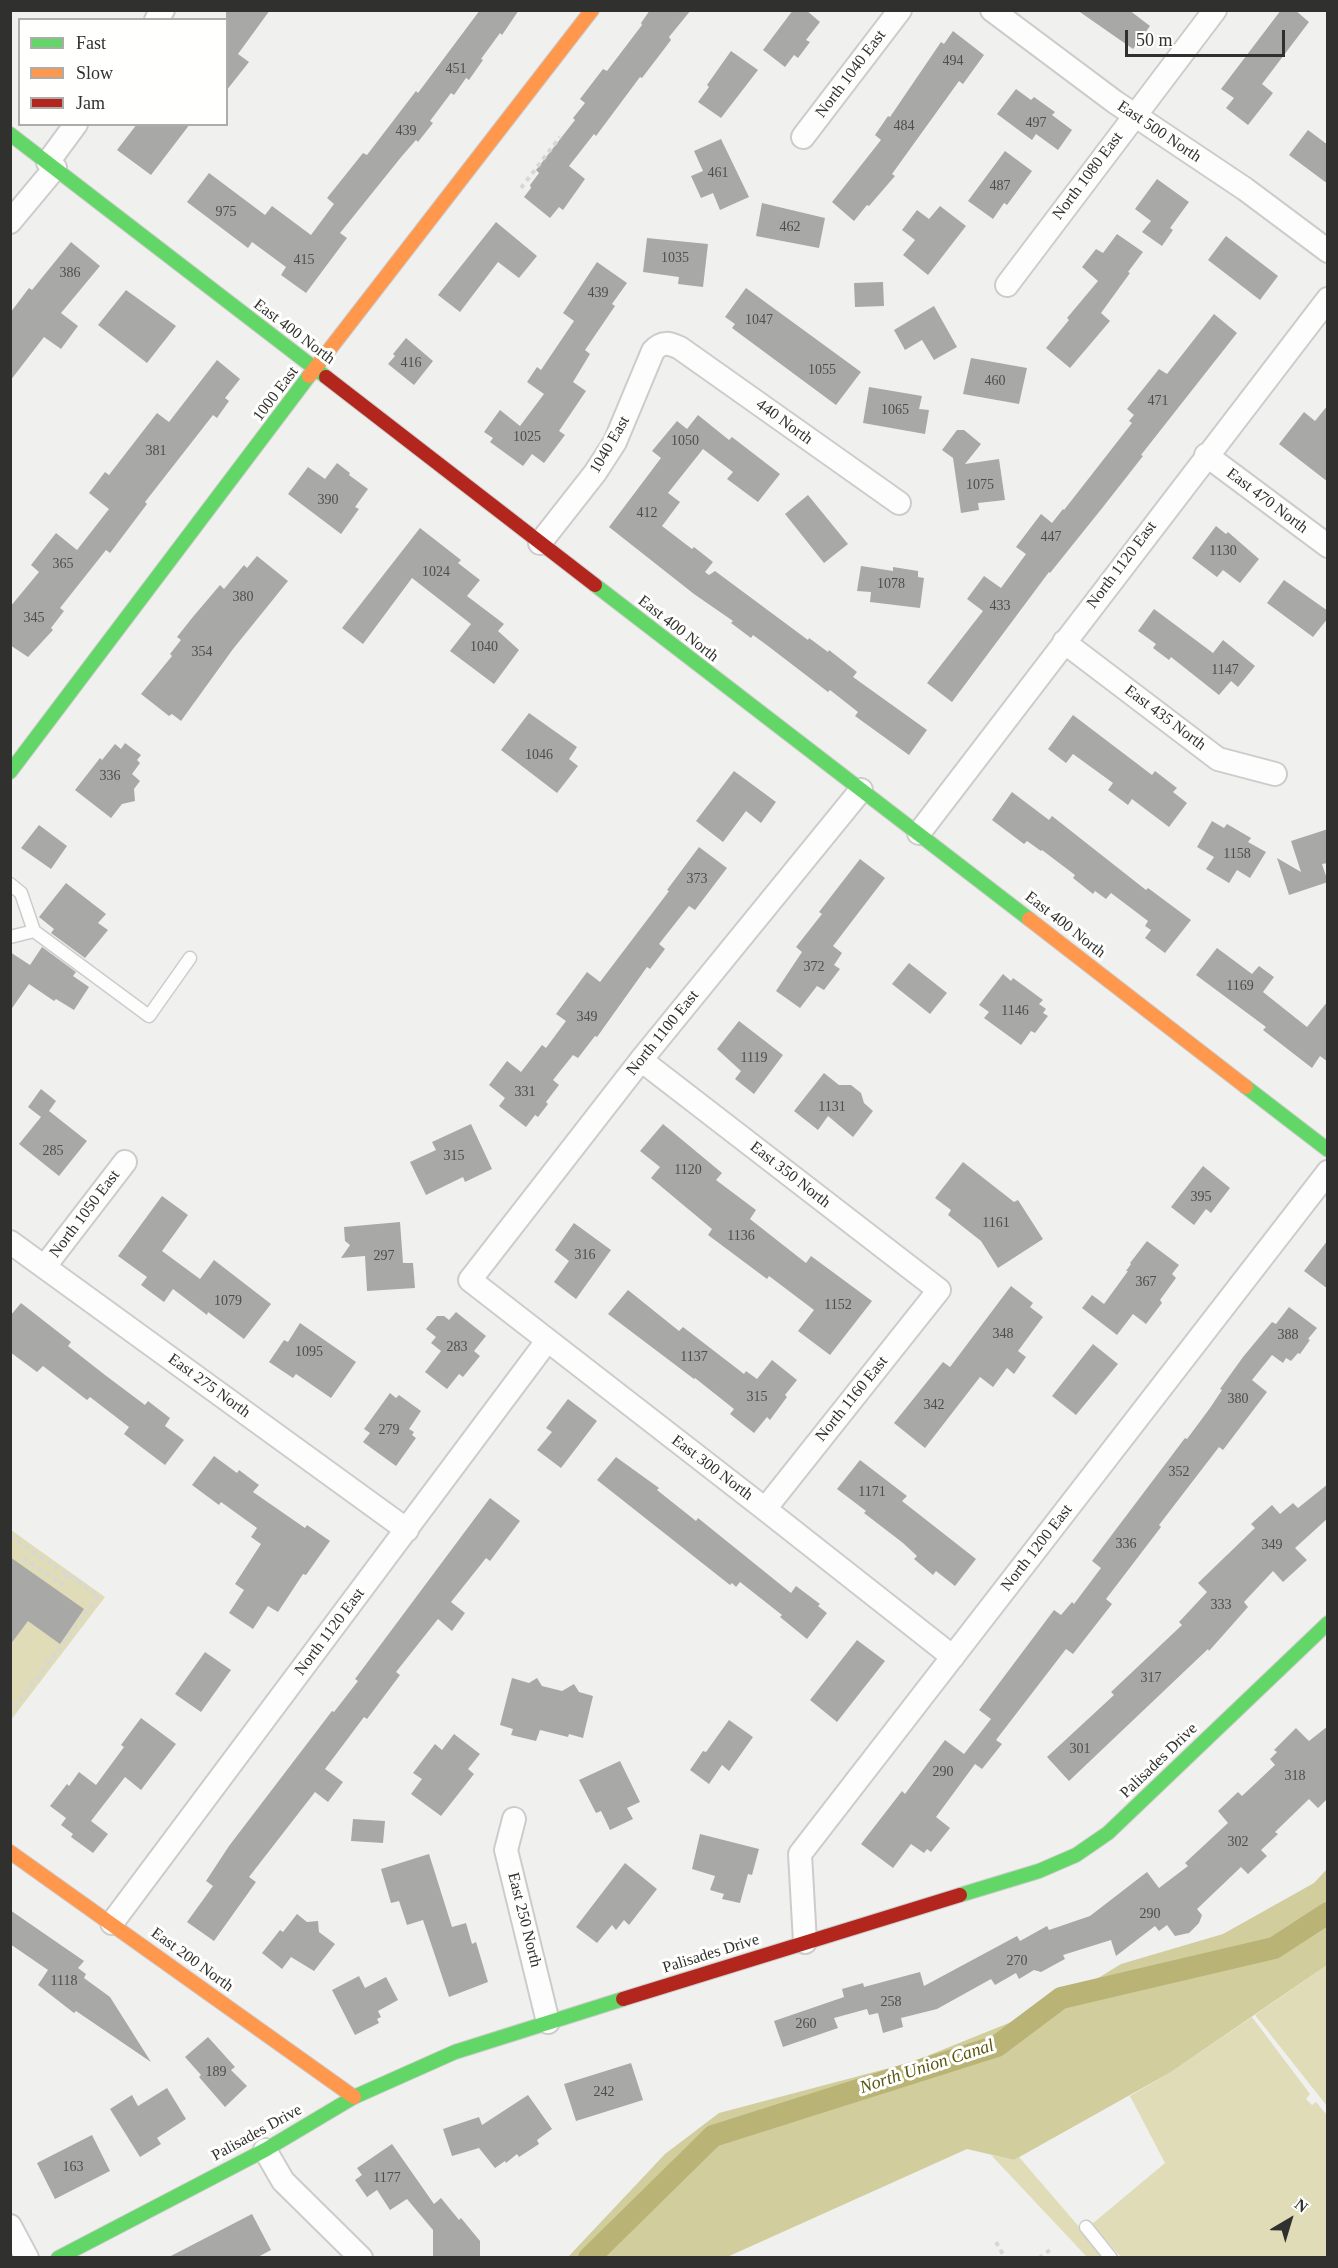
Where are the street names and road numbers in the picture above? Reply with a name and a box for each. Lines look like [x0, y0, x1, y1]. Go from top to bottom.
street label: North 1040 East [812, 26, 890, 122]
street label: East 500 North [1113, 97, 1205, 167]
street label: North 1080 East [1049, 128, 1127, 224]
street label: East 400 North [250, 295, 338, 369]
street label: 1000 East [249, 363, 303, 425]
street label: 440 North [752, 395, 816, 449]
street label: 1040 East [586, 413, 634, 477]
street label: East 470 North [1223, 464, 1311, 538]
street label: North 1120 East [1083, 518, 1161, 612]
street label: East 400 North [634, 592, 722, 666]
street label: East 435 North [1121, 681, 1209, 755]
street label: East 400 North [1021, 888, 1109, 962]
street label: North 1100 East [623, 986, 703, 1080]
street label: East 350 North [746, 1138, 834, 1212]
street label: North 1050 East [46, 1166, 124, 1262]
street label: East 275 North [164, 1350, 254, 1422]
street label: North 1160 East [812, 1352, 892, 1446]
street label: East 300 North [668, 1431, 756, 1505]
street label: North 1200 East [997, 1501, 1077, 1595]
street label: North 1120 East [291, 1585, 369, 1679]
street label: Palisades Drive [1116, 1719, 1202, 1803]
street label: East 250 North [503, 1871, 545, 1969]
street label: East 200 North [147, 1924, 237, 1996]
street label: Palisades Drive [660, 1930, 762, 1978]
street label: Palisades Drive [209, 2100, 305, 2166]

